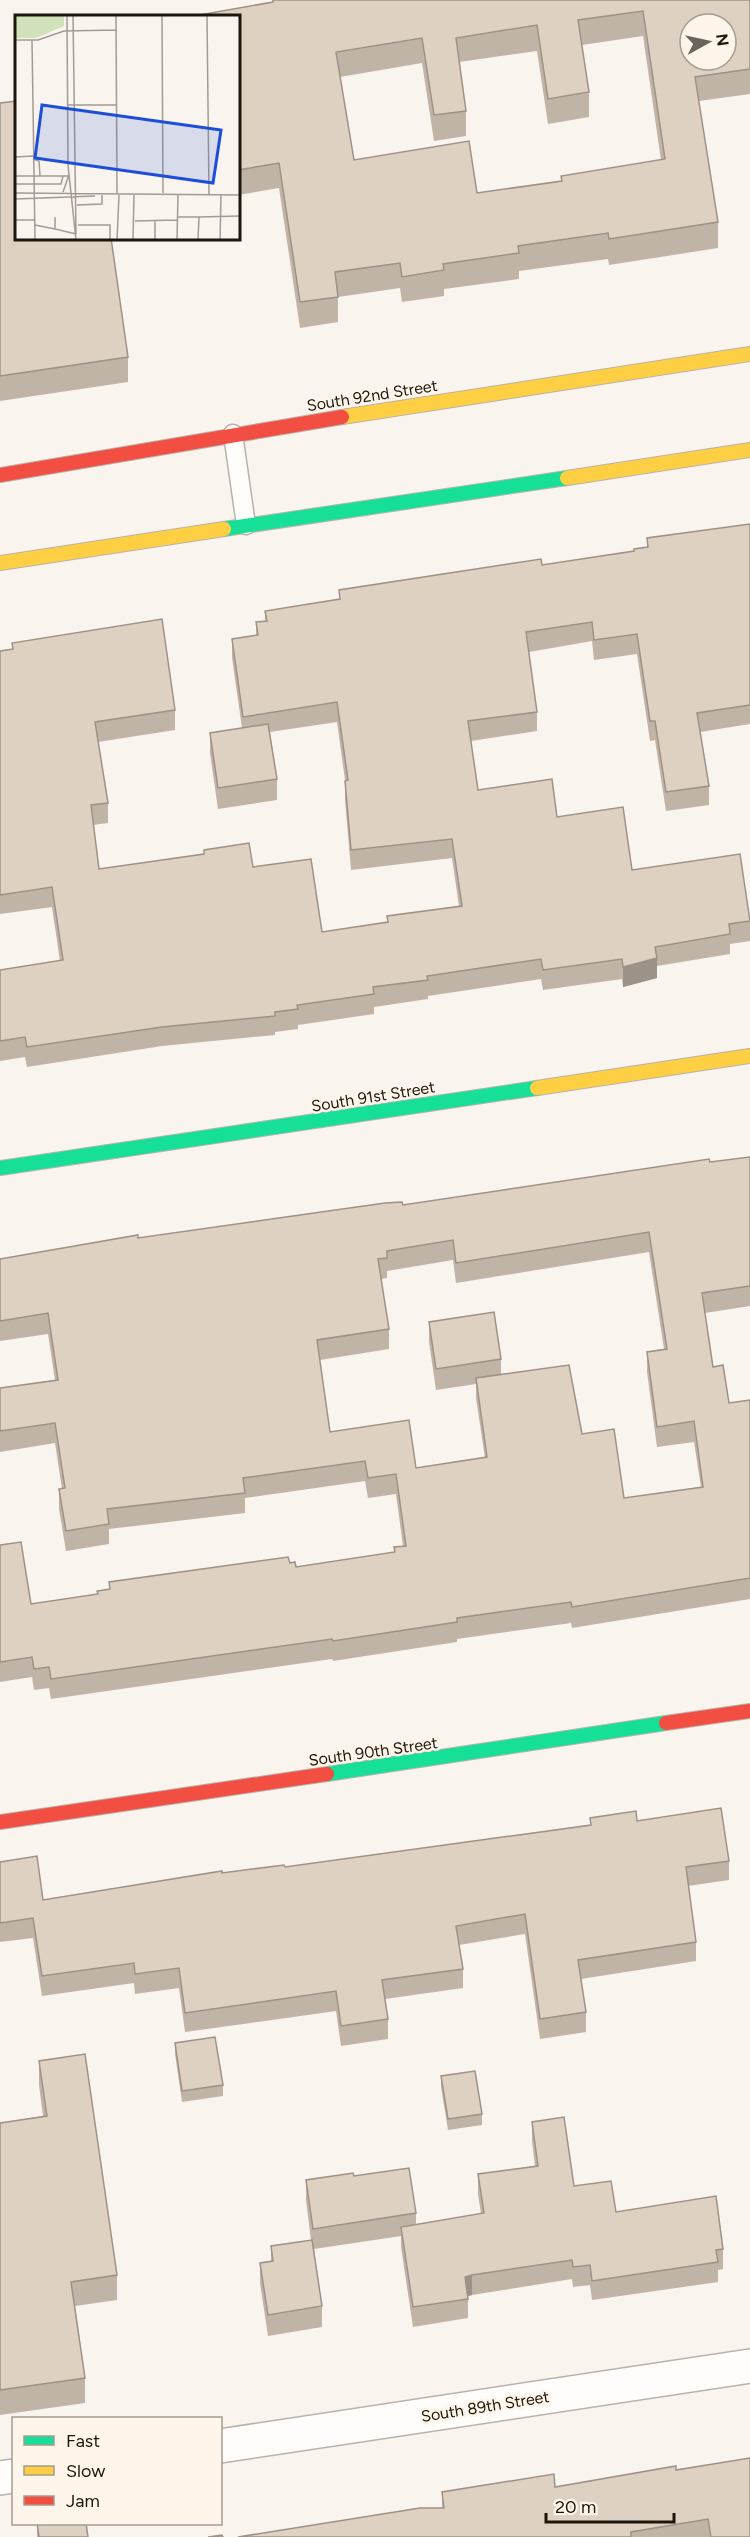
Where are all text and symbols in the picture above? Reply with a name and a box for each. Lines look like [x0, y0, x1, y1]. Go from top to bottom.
north arrow [678, 12, 738, 72]
inset map [15, 15, 240, 240]
text: N [712, 33, 733, 47]
street label: South 92nd Street [305, 376, 439, 415]
street label: South 91st Street [310, 1077, 436, 1116]
street label: South 90th Street [307, 1733, 439, 1770]
street label: South 89th Street [420, 2387, 551, 2426]
legend [12, 2417, 222, 2525]
text: Fast [66, 2430, 100, 2452]
text: Slow [66, 2460, 105, 2482]
scale bar [546, 2486, 674, 2524]
text: Jam [66, 2490, 100, 2512]
text: 20 m [555, 2496, 596, 2518]

